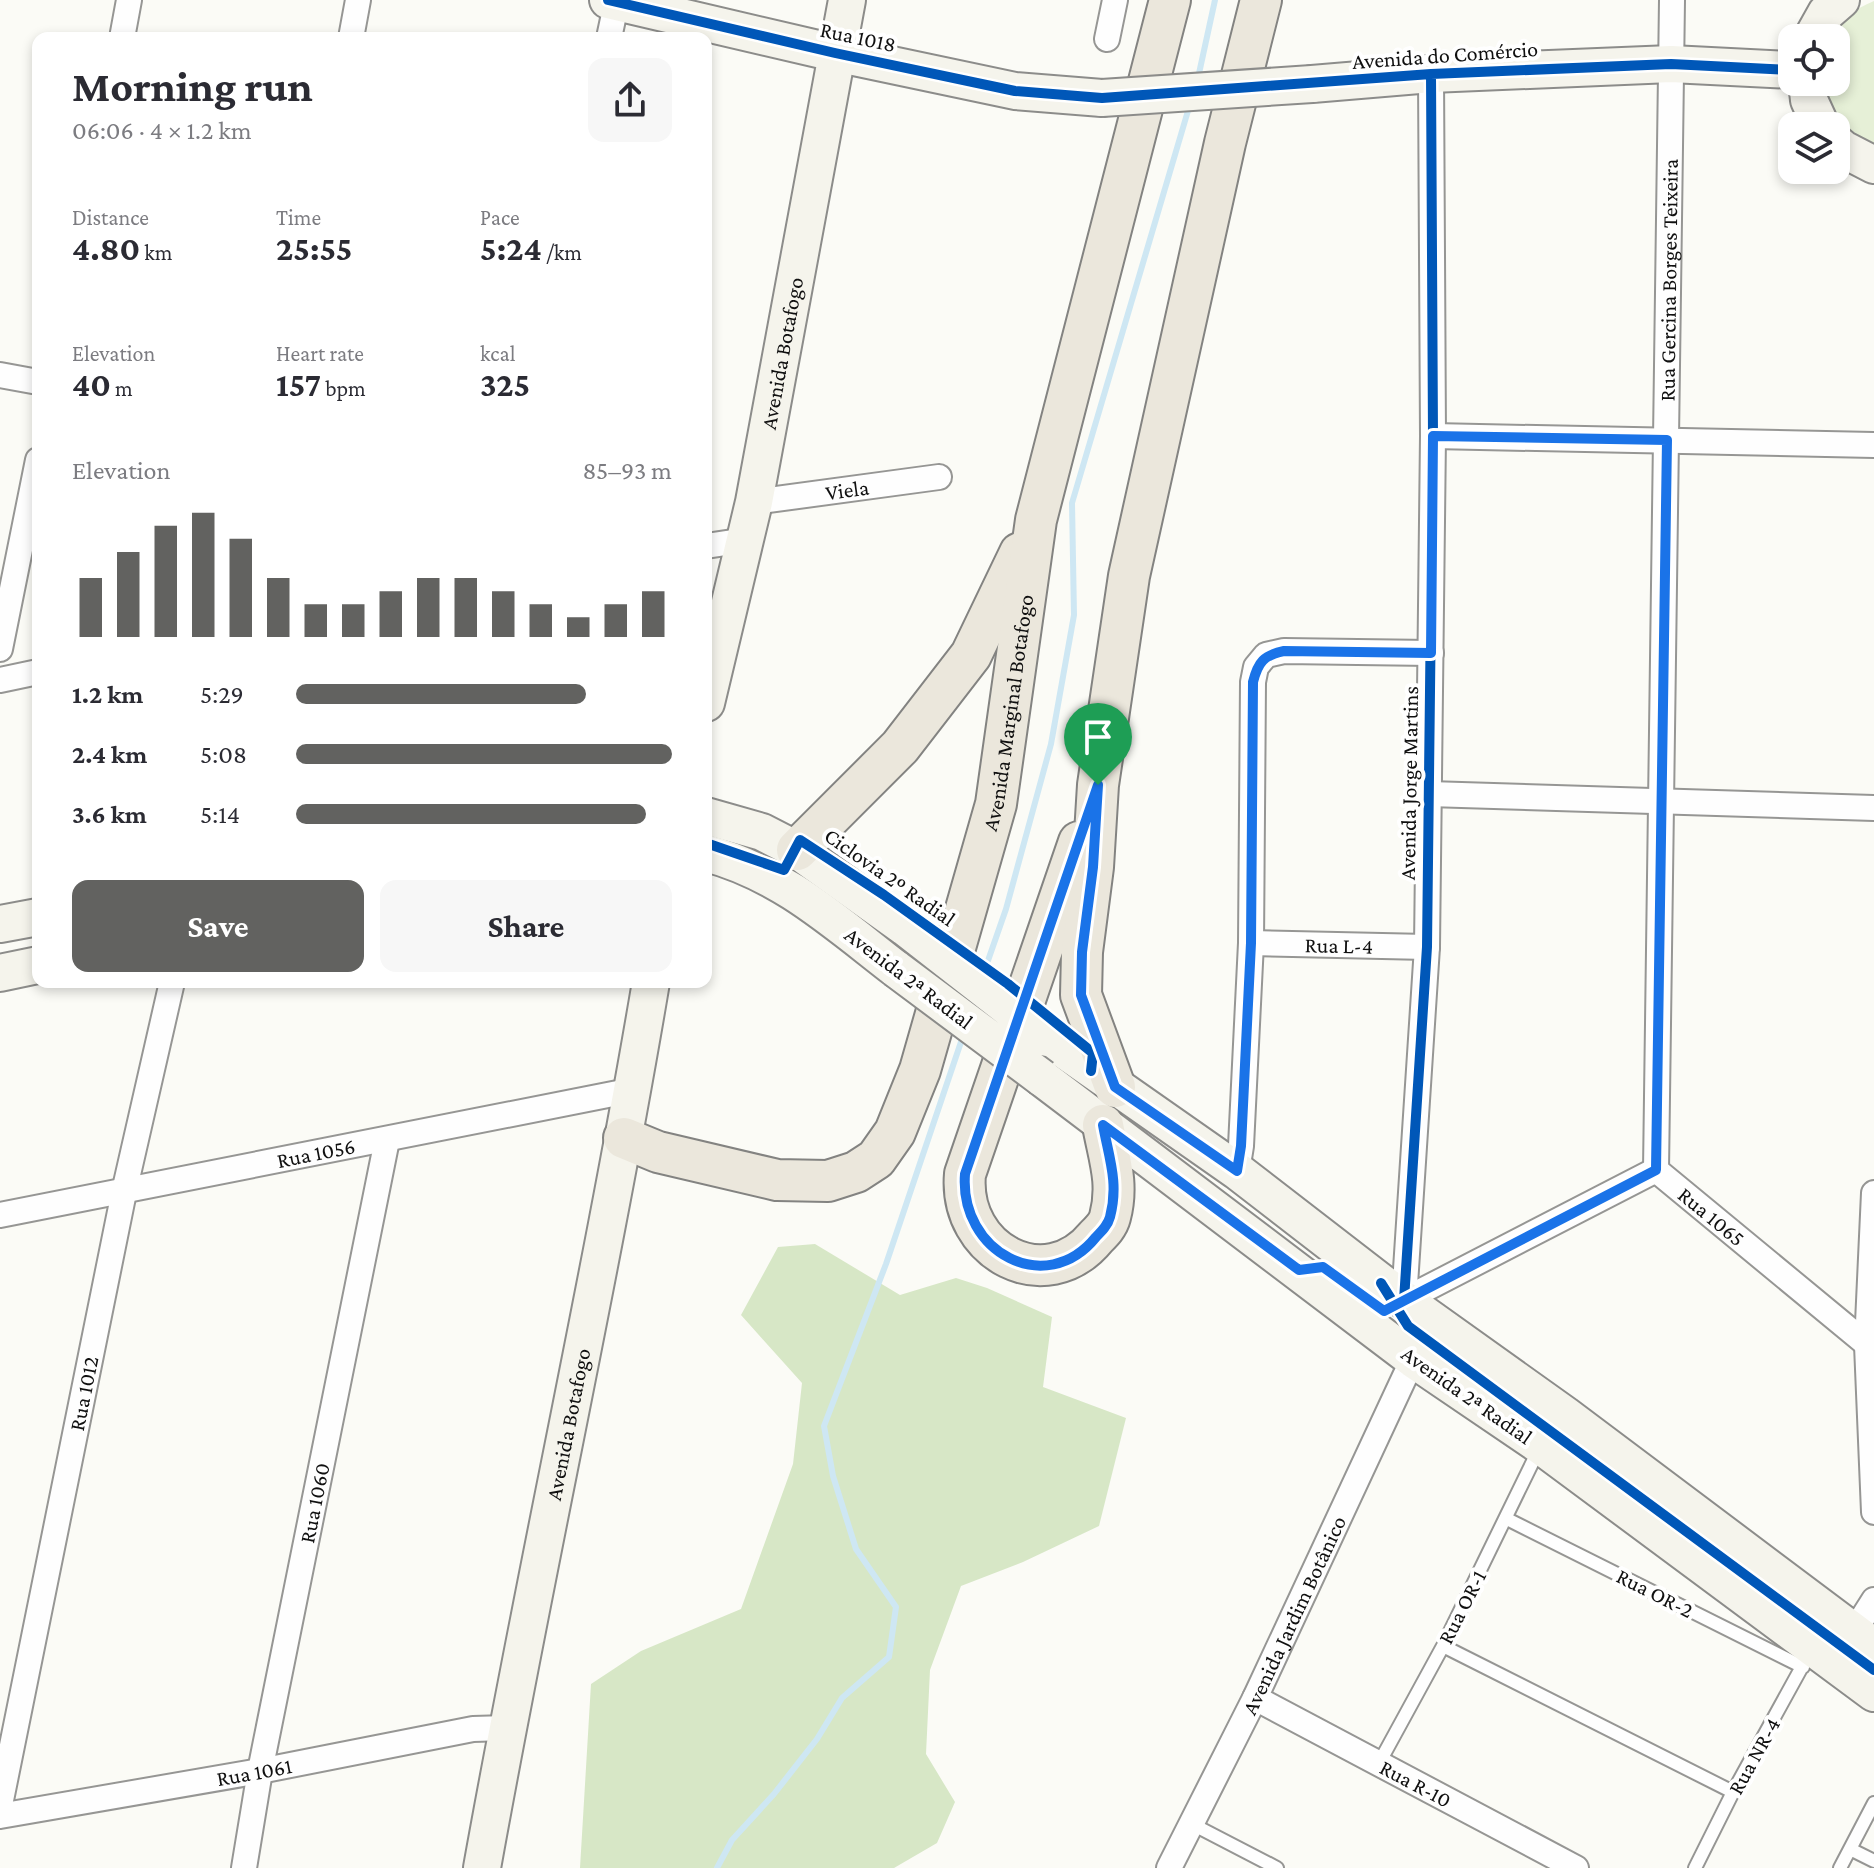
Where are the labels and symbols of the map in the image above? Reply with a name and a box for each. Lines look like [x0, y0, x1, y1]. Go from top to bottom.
street label: Rua 1018 [818, 17, 898, 57]
street label: Avenida do Comércio [1351, 36, 1539, 74]
street label: Rua Gercina Borges Teixeira [1654, 159, 1682, 402]
street label: Avenida Botafogo [755, 275, 808, 431]
street label: Viela [824, 474, 870, 505]
street label: Avenida Marginal Botafogo [977, 593, 1038, 833]
street label: Avenida Jorge Martins [1395, 686, 1423, 880]
pin [1064, 703, 1132, 785]
street label: Ciclovia 2º Radial [820, 823, 960, 931]
street label: Avenida 2ª Radial [840, 922, 978, 1034]
street label: Rua L-4 [1305, 932, 1373, 958]
street label: Rua 1056 [275, 1133, 357, 1173]
street label: Rua 1065 [1673, 1181, 1750, 1251]
street label: Avenida 2ª Radial [1397, 1341, 1537, 1449]
street label: Avenida Botafogo [540, 1346, 595, 1502]
street label: Rua 1012 [64, 1354, 103, 1433]
street label: Rua 1060 [294, 1460, 334, 1545]
street label: Avenida Jardim Botânico [1236, 1512, 1351, 1718]
street label: Rua OR-2 [1612, 1563, 1698, 1623]
street label: Rua OR-1 [1433, 1566, 1491, 1648]
street label: Rua NR-4 [1723, 1713, 1785, 1799]
street label: Rua 1061 [215, 1753, 294, 1791]
street label: Rua R-10 [1376, 1754, 1456, 1812]

